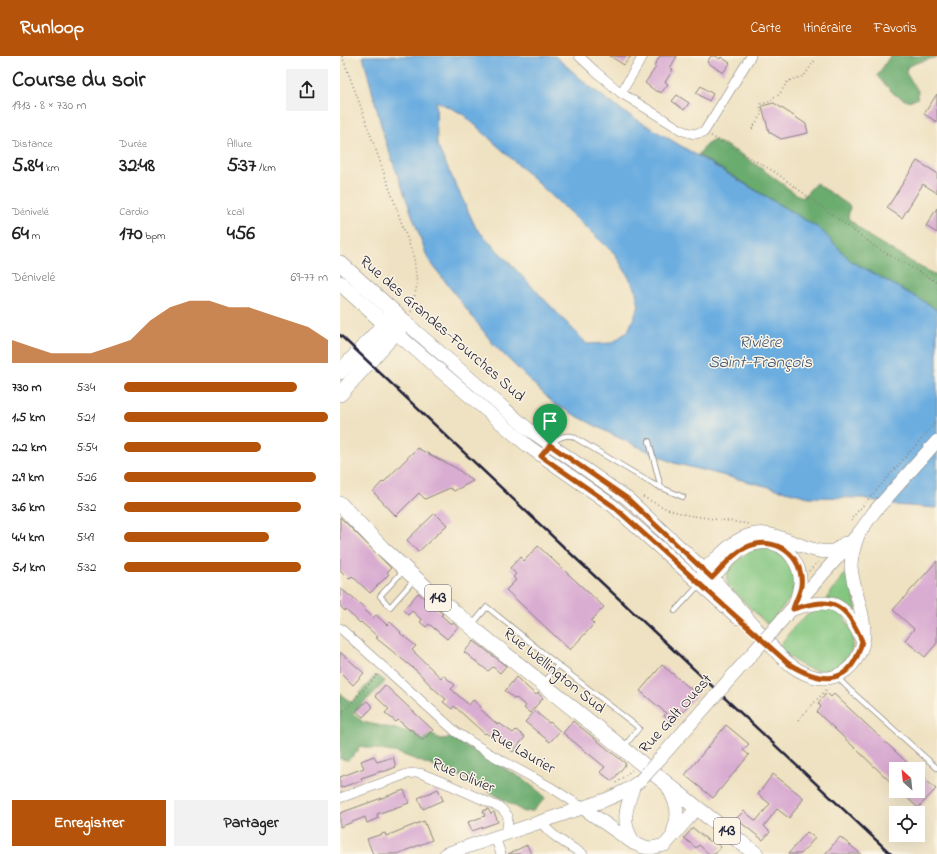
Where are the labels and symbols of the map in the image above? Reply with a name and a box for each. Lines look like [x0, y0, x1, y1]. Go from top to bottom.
street label: Rue des Grandes-Fourches Sud [354, 250, 530, 408]
water label: Rivière Saint-François [708, 330, 812, 375]
pin [533, 404, 567, 445]
road number: 143 [425, 585, 451, 611]
street label: Rue Wellington Sud [497, 622, 611, 720]
street label: Rue Galt Ouest [634, 668, 719, 759]
street label: Rue Laurier [484, 723, 560, 781]
street label: Rue Olivier [428, 752, 498, 800]
north arrow [889, 762, 925, 798]
road number: 143 [714, 818, 740, 844]

